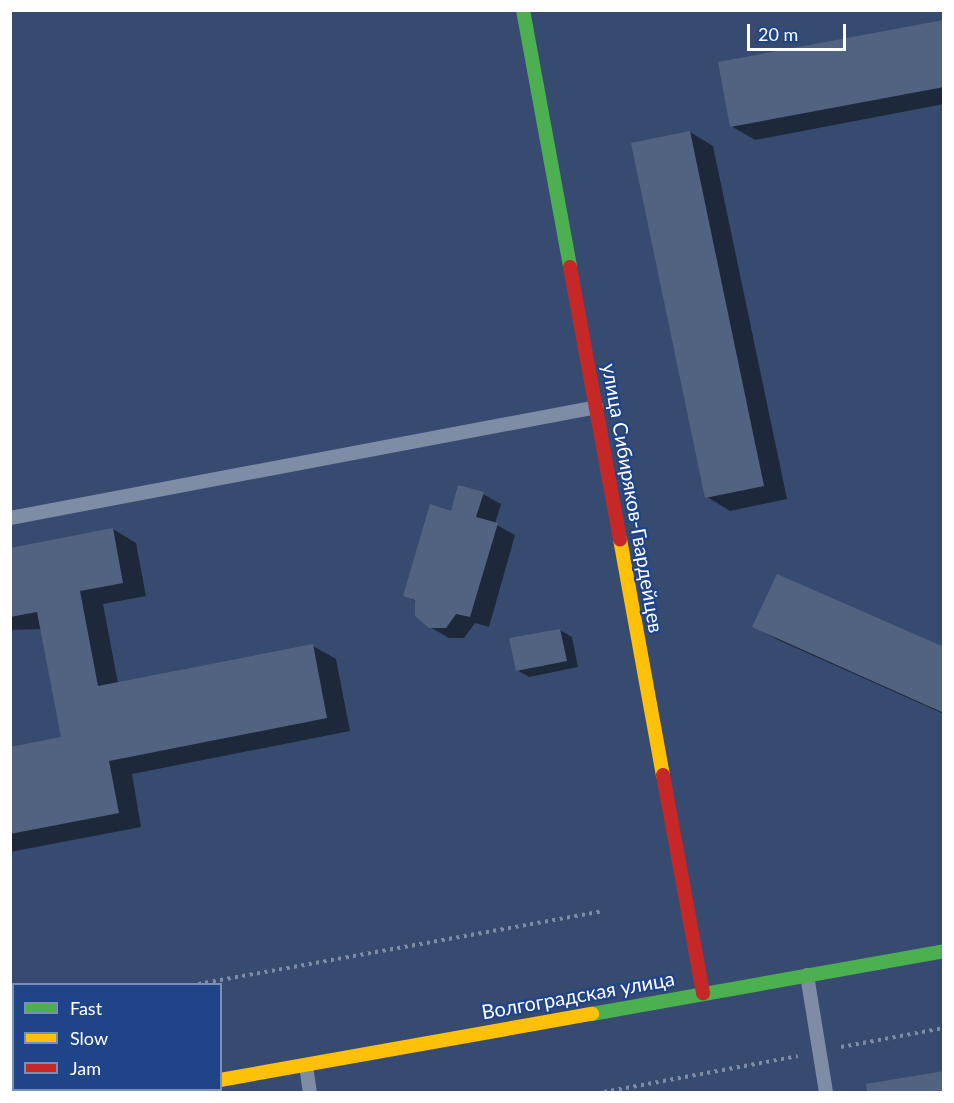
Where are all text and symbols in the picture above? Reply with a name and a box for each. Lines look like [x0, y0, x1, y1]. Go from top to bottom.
scale bar [750, 12, 849, 50]
text: 20 m [758, 23, 798, 45]
street label: улица Сибиряков-Гвардейцев [597, 361, 669, 635]
street label: Волгоградская улица [480, 966, 676, 1024]
legend [12, 983, 222, 1091]
text: Fast [70, 997, 102, 1019]
text: Slow [70, 1027, 108, 1049]
text: Jam [70, 1057, 101, 1079]

